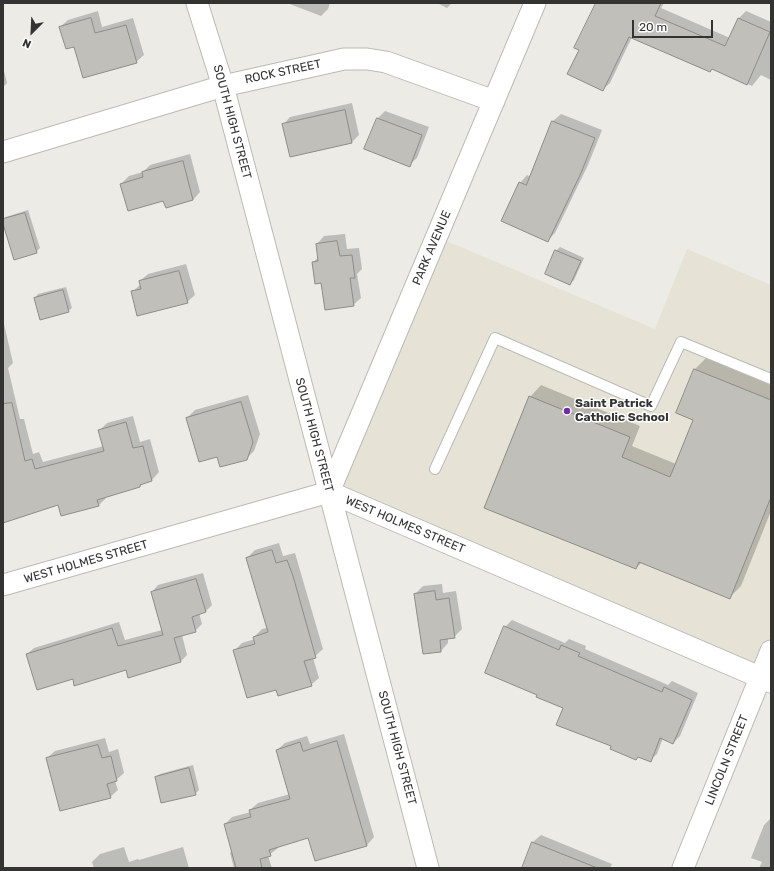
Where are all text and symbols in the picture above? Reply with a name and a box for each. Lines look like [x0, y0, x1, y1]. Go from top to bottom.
north arrow [12, 12, 52, 52]
scale bar [634, 12, 715, 38]
text: 20 m [639, 20, 667, 34]
text: N [21, 36, 33, 51]
street label: ROCK STREET [243, 57, 323, 87]
street label: SOUTH HIGH STREET [210, 63, 254, 181]
street label: PARK AVENUE [410, 208, 454, 288]
street label: SOUTH HIGH STREET [292, 376, 336, 494]
place label: Saint Patrick Catholic School [575, 397, 669, 425]
marker: Saint Patrick Catholic School [562, 406, 572, 416]
street label: WEST HOLMES STREET [343, 493, 467, 557]
street label: WEST HOLMES STREET [22, 537, 150, 587]
street label: SOUTH HIGH STREET [375, 689, 419, 807]
street label: LINCOLN STREET [702, 713, 752, 807]

